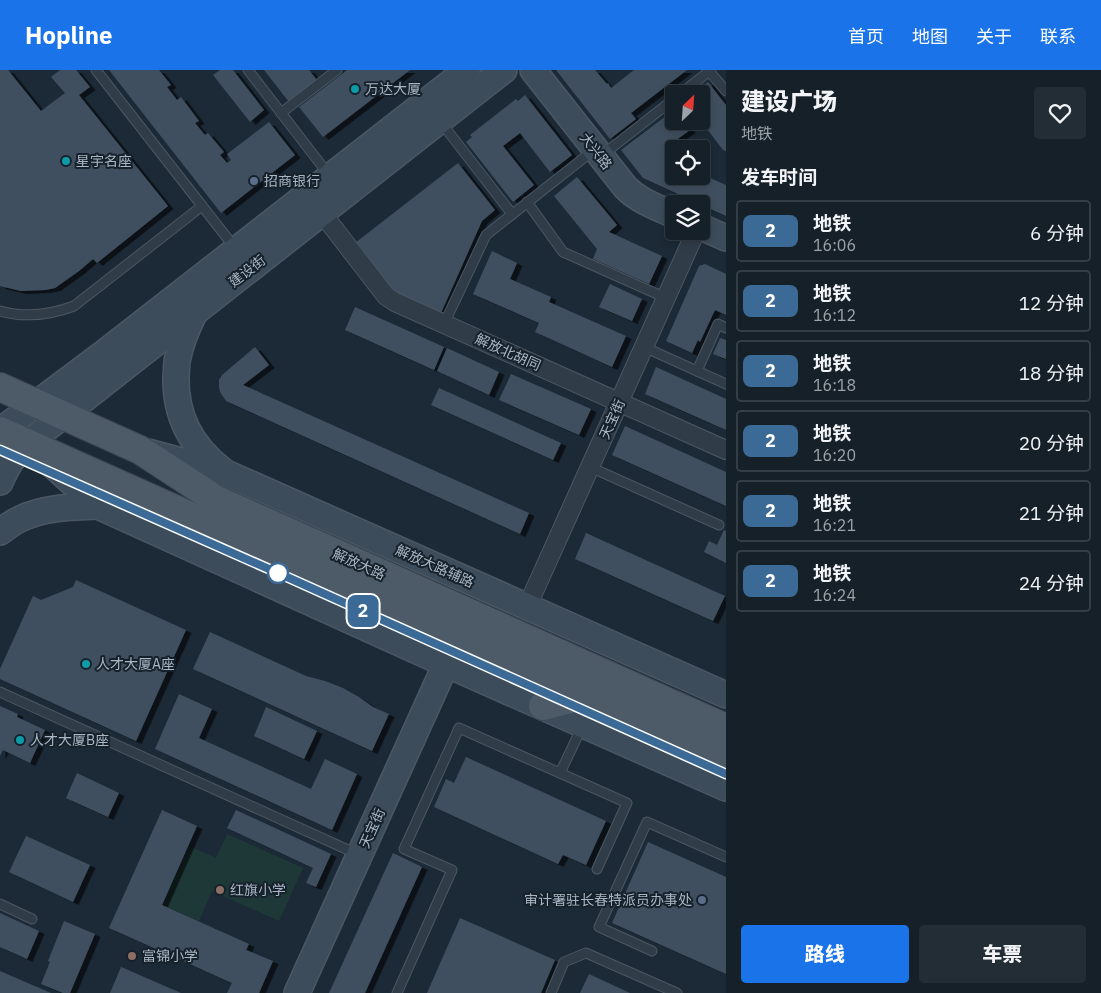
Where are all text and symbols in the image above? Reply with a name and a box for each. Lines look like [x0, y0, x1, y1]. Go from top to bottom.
text: Hopline [25, 19, 112, 51]
text: 首页 [848, 25, 884, 48]
text: 地图 [912, 25, 948, 48]
text: 关于 [976, 25, 1012, 48]
text: 联系 [1040, 25, 1076, 48]
place label: 万达大厦 [365, 80, 421, 98]
marker: 万达大厦 [349, 83, 361, 95]
north arrow [665, 85, 710, 130]
map controls [665, 85, 710, 240]
text: 建设广场 [741, 85, 837, 117]
button: heart [1034, 87, 1086, 139]
text: 地铁 [741, 123, 773, 143]
street label: 大兴路 [576, 129, 616, 173]
button: locate [665, 140, 710, 185]
place label: 星宇名座 [76, 152, 132, 170]
marker: 星宇名座 [60, 155, 72, 167]
text: 发车时间 [741, 165, 817, 189]
place label: 招商银行 [264, 172, 320, 190]
marker: 招商银行 [248, 175, 260, 187]
button: layers [665, 195, 710, 240]
text: 地铁 [813, 211, 851, 235]
text: 2 [765, 219, 776, 242]
text: 6 分钟 [1030, 221, 1084, 245]
text: 16:06 [813, 235, 856, 255]
street label: 建设街 [225, 251, 269, 291]
text: 地铁 [813, 281, 851, 305]
text: 2 [765, 289, 776, 312]
text: 12 分钟 [1019, 291, 1084, 315]
text: 16:12 [813, 305, 856, 325]
street label: 解放北胡同 [472, 330, 544, 374]
text: 地铁 [813, 351, 851, 375]
text: 2 [765, 359, 776, 382]
text: 18 分钟 [1019, 361, 1084, 385]
text: 16:18 [813, 375, 856, 395]
street label: 天宝街 [595, 396, 629, 442]
text: 地铁 [813, 421, 851, 445]
text: 2 [765, 429, 776, 452]
text: 20 分钟 [1019, 431, 1084, 455]
text: 16:20 [813, 445, 856, 465]
text: 地铁 [813, 491, 851, 515]
text: 2 [765, 499, 776, 522]
text: 21 分钟 [1019, 501, 1084, 525]
text: 16:21 [813, 515, 856, 535]
street label: 解放大路辅路 [393, 541, 477, 591]
street label: 解放大路 [330, 544, 388, 584]
text: 地铁 [813, 561, 851, 585]
unlabelled marker [267, 562, 289, 584]
text: 2 [765, 569, 776, 592]
text: 24 分钟 [1019, 571, 1084, 595]
text: 16:24 [813, 585, 856, 605]
line badge: 2 [347, 595, 379, 627]
text: 2 [358, 599, 368, 622]
place label: 人才大厦A座 [96, 655, 175, 673]
marker: 人才大厦A座 [80, 658, 92, 670]
place label: 人才大厦B座 [30, 731, 109, 749]
marker: 人才大厦B座 [14, 734, 26, 746]
street label: 天宝街 [355, 805, 389, 851]
place label: 红旗小学 [230, 881, 286, 899]
marker: 红旗小学 [214, 884, 226, 896]
place label: 审计署驻长春特派员办事处 [524, 891, 692, 909]
marker: 审计署驻长春特派员办事处 [696, 894, 708, 906]
button: 路线 [741, 925, 909, 983]
button: 车票 [919, 925, 1086, 983]
place label: 富锦小学 [142, 947, 198, 965]
marker: 富锦小学 [126, 950, 138, 962]

